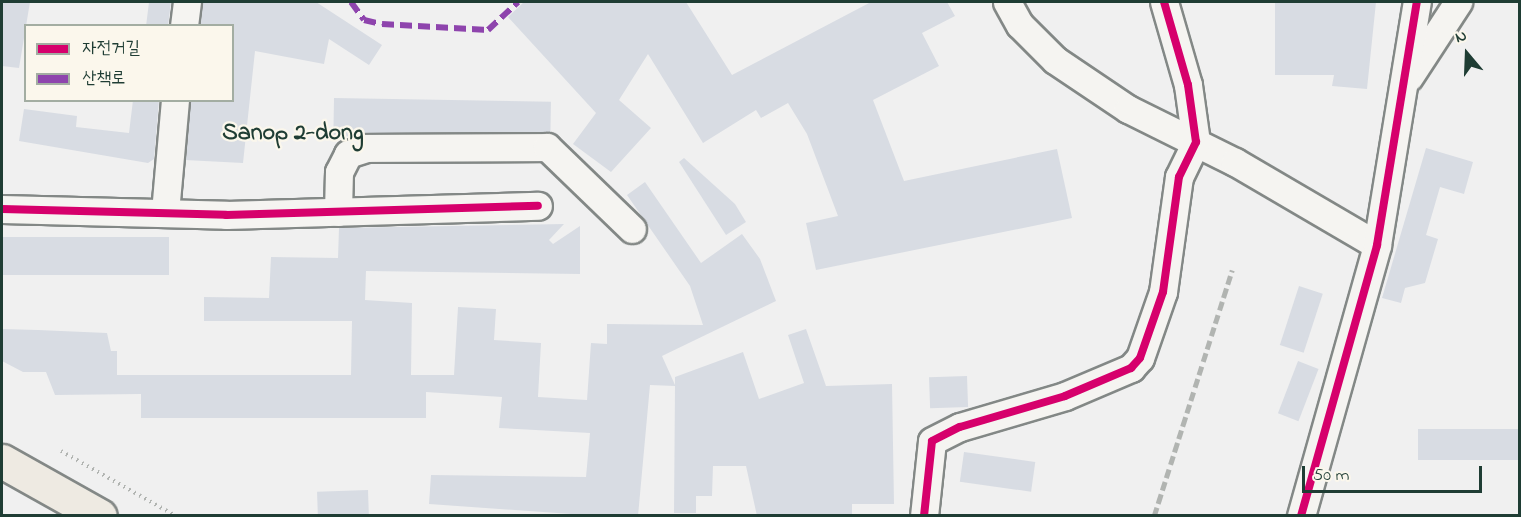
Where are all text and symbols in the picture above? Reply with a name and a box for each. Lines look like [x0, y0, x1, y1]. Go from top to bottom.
legend [24, 24, 234, 102]
north arrow [1437, 24, 1497, 84]
text: N [1452, 24, 1470, 50]
text: 자전거길 [82, 36, 140, 62]
text: 산책로 [82, 66, 125, 92]
district label: Sanop 2-dong [222, 120, 364, 148]
scale bar [1305, 454, 1485, 492]
text: 50 m [1313, 463, 1350, 489]

